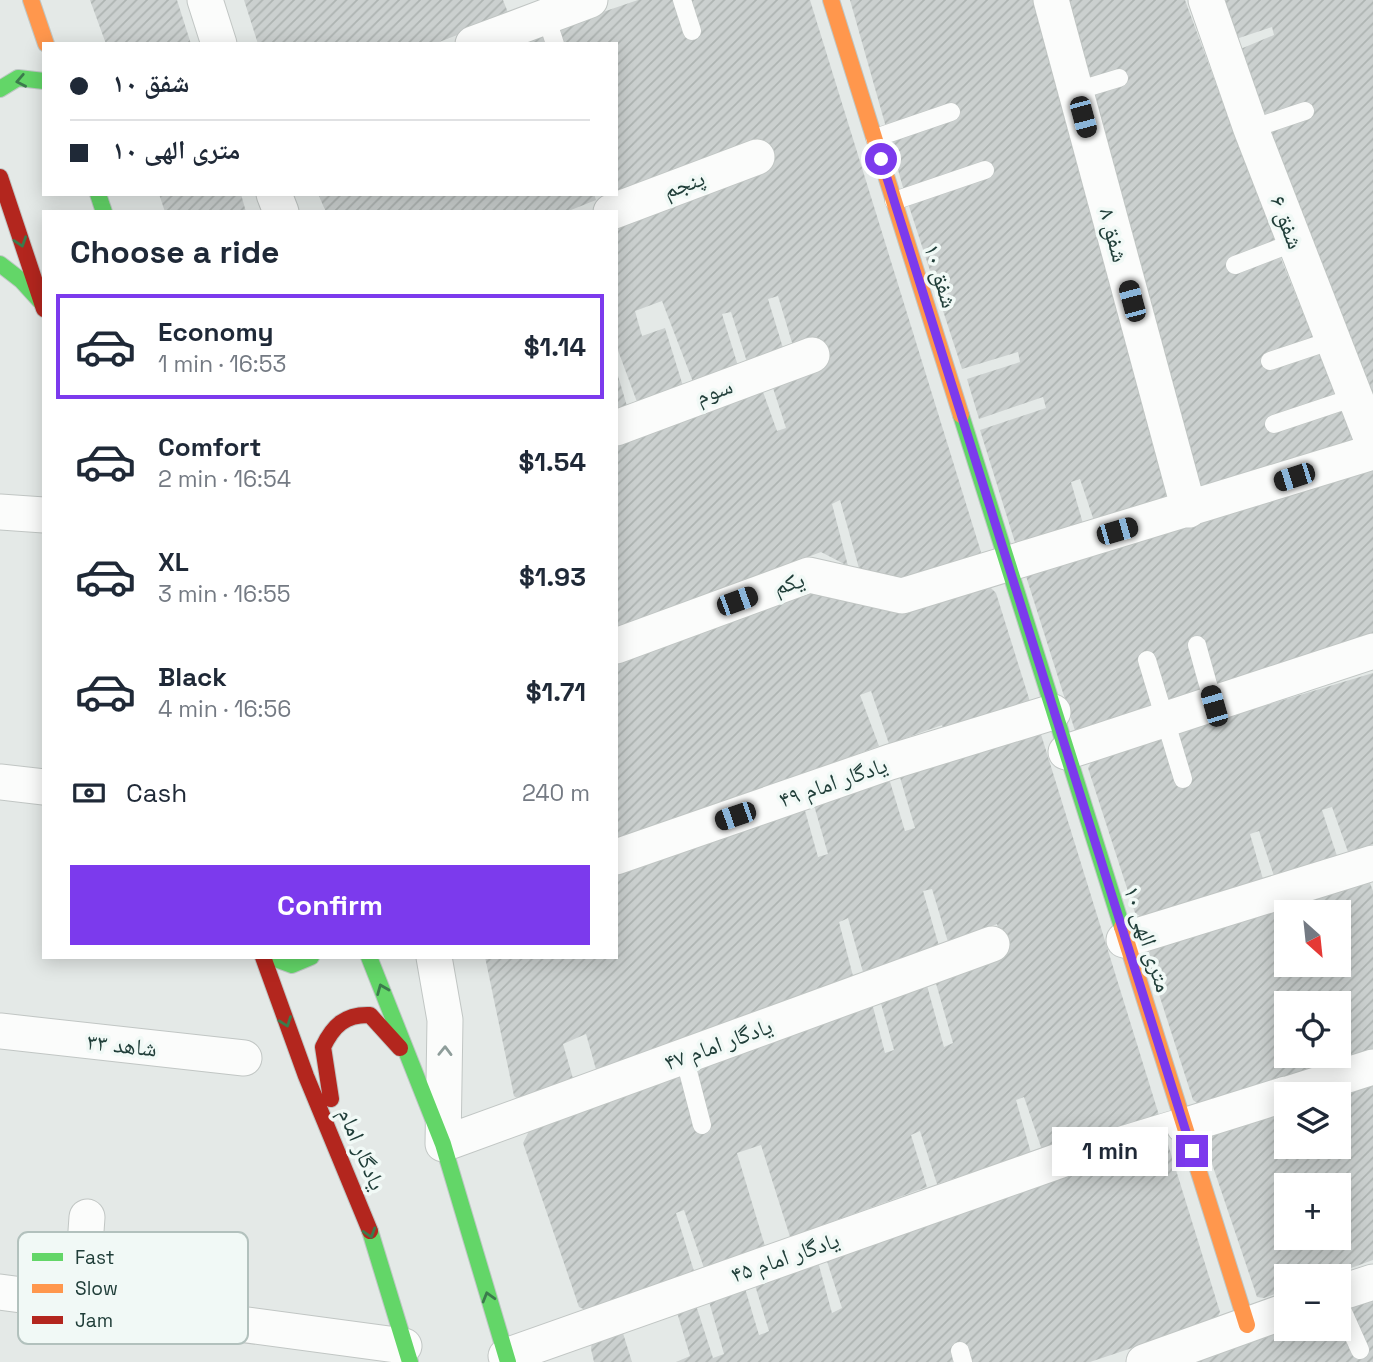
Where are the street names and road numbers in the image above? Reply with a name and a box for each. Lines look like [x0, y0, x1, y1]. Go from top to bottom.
street label: پنجم [659, 163, 709, 206]
street label: شفق ۶ [1263, 191, 1311, 253]
street label: شفق ۸ [1092, 205, 1136, 265]
street label: شفق ۱۰ [917, 240, 965, 312]
street label: سوم [691, 371, 737, 412]
street label: یکم [770, 564, 808, 603]
street label: یادگار امام ۴۹ [775, 749, 892, 816]
street label: ۱۰ متری الهی [1117, 882, 1179, 996]
street label: یادگار امام ۴۷ [660, 1011, 777, 1078]
street label: شاهد ۳۳ [86, 1026, 158, 1064]
street label: یادگار امام [330, 1103, 393, 1195]
street label: یادگار امام ۴۵ [727, 1224, 844, 1291]

